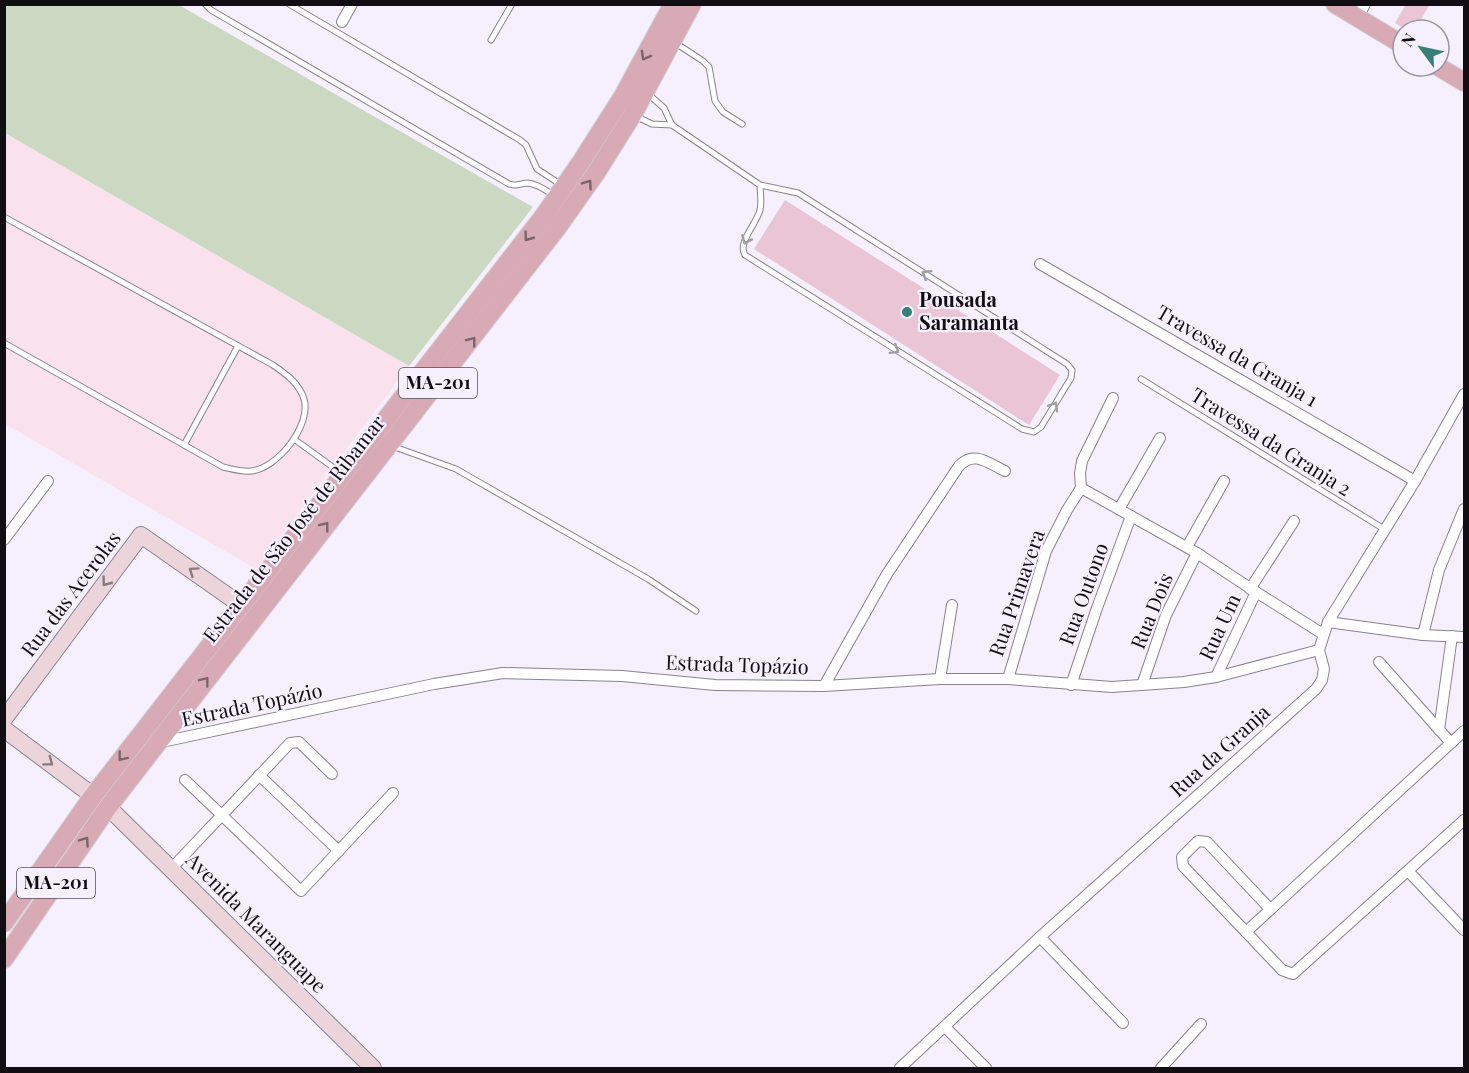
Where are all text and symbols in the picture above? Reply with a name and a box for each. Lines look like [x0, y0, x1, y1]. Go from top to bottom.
north arrow [1391, 18, 1451, 78]
text: N [1396, 29, 1420, 50]
one-way arrow [641, 50, 652, 60]
one-way arrow [581, 180, 592, 191]
one-way arrow [524, 231, 535, 242]
one-way arrow [742, 233, 754, 244]
one-way arrow [922, 270, 932, 282]
place label: Pousada Saramanta [919, 285, 1020, 335]
street label: Travessa da Granja 1 [1152, 297, 1323, 412]
marker: Pousada Saramanta [900, 305, 914, 319]
one-way arrow [464, 336, 475, 347]
one-way arrow [889, 342, 899, 354]
road number: MA-201 [399, 368, 477, 398]
street label: Travessa da Granja 2 [1187, 380, 1357, 501]
one-way arrow [1046, 402, 1058, 412]
street label: Estrada de São José de Ribamar [196, 409, 390, 647]
one-way arrow [317, 522, 328, 533]
street label: Rua das Acerolas [14, 525, 126, 661]
street label: Rua Primavera [981, 526, 1050, 659]
street label: Rua Outono [1052, 539, 1114, 648]
one-way arrow [189, 568, 200, 579]
street label: Rua Dois [1123, 569, 1178, 652]
one-way arrow [103, 575, 114, 586]
street label: Rua Um [1192, 589, 1246, 664]
street label: Estrada Topázio [665, 648, 809, 679]
street label: Estrada Topázio [179, 675, 325, 732]
one-way arrow [198, 676, 209, 687]
street label: Rua da Granja [1163, 698, 1275, 802]
one-way arrow [119, 751, 130, 762]
one-way arrow [42, 755, 53, 766]
one-way arrow [78, 837, 89, 848]
street label: Avenida Maranguape [180, 845, 333, 998]
road number: MA-201 [17, 868, 95, 898]

